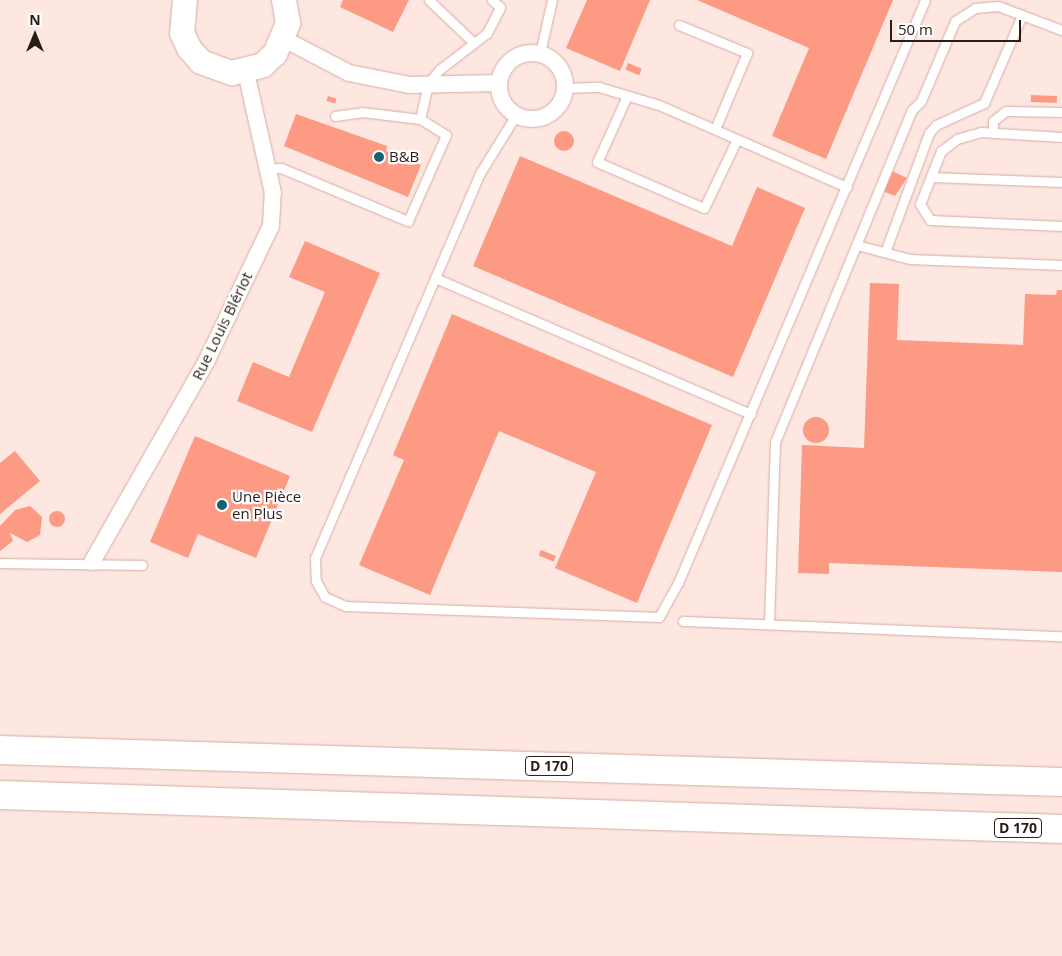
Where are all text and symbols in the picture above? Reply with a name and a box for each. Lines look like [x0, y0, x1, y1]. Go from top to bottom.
north arrow [10, 10, 60, 60]
text: N [29, 10, 41, 29]
scale bar [892, 10, 1023, 42]
text: 50 m [898, 19, 933, 39]
place label: B&B [389, 148, 419, 166]
marker: B&B [373, 151, 385, 163]
street label: Rue Louis Blériot [188, 269, 256, 383]
place label: Une Pièce en Plus [232, 487, 301, 522]
marker: Une Pièce en Plus [216, 499, 228, 511]
road number: D 170 [524, 754, 574, 778]
road number: D 170 [993, 816, 1043, 840]

